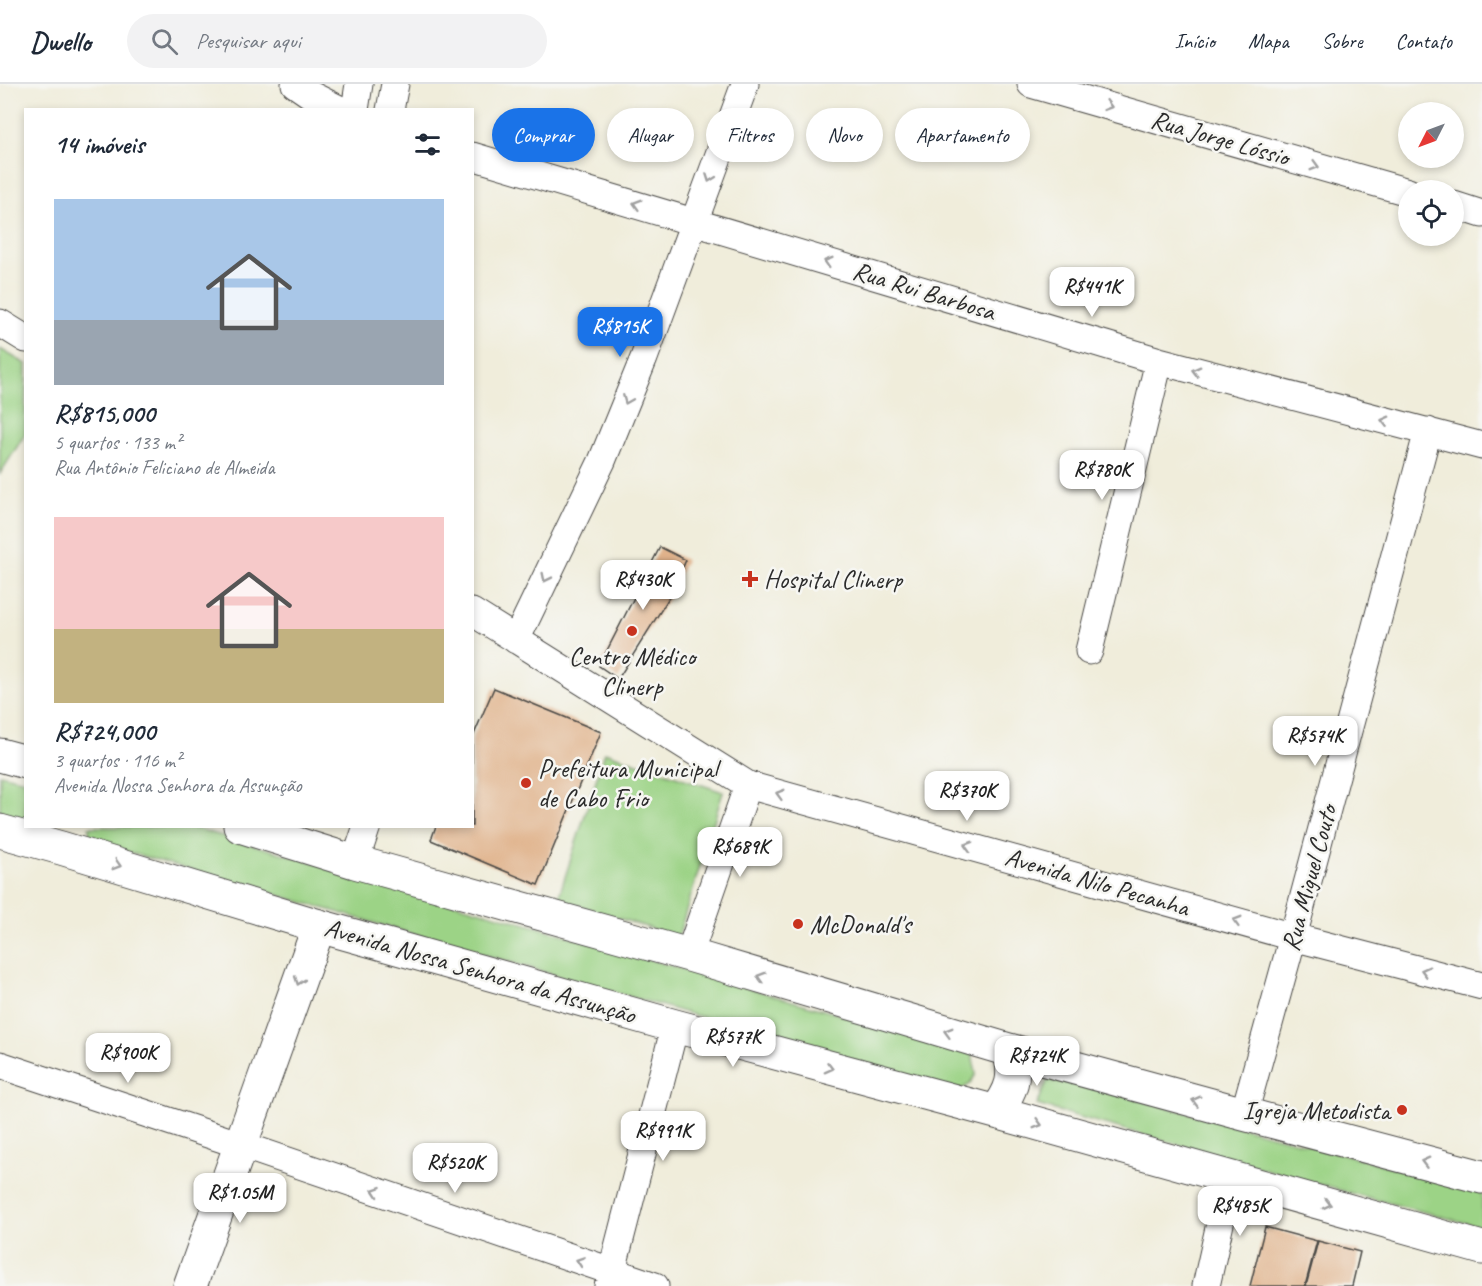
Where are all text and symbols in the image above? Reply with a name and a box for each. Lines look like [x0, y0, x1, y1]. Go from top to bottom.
search box [127, 14, 547, 68]
text: Dwello [30, 24, 91, 59]
icon: search [148, 25, 181, 58]
text: Pesquisar aqui [196, 27, 301, 55]
text: Início [1175, 28, 1215, 54]
text: Mapa [1248, 28, 1289, 54]
text: Sobre [1322, 28, 1362, 54]
text: Contato [1395, 28, 1452, 54]
one-way arrow [1102, 99, 1112, 111]
north arrow [1398, 102, 1464, 168]
map controls [1398, 102, 1464, 246]
street label: Rua Jorge Lóssio [1147, 103, 1296, 174]
chip: Comprar [492, 108, 595, 162]
chip: Alugar [607, 108, 694, 162]
chip: Filtros [706, 108, 794, 162]
chip: Novo [806, 108, 883, 162]
chip: Apartamento [895, 108, 1030, 162]
text: 14 imóveis [54, 128, 144, 161]
icon: filters [411, 128, 444, 161]
one-way arrow [1309, 159, 1320, 171]
one-way arrow [704, 172, 717, 183]
button: locate [1398, 180, 1464, 246]
one-way arrow [633, 199, 643, 211]
icon: home [195, 238, 303, 346]
street label: Rua Rui Barbosa [849, 254, 1001, 329]
one-way arrow [823, 257, 834, 269]
pin: R$441K [1043, 267, 1141, 318]
text: R$441K [1063, 274, 1121, 299]
pin: R$815K [571, 307, 669, 358]
text: R$815K [592, 314, 648, 339]
one-way arrow [1191, 366, 1201, 379]
one-way arrow [622, 394, 634, 405]
text: R$815,000 [54, 397, 155, 430]
one-way arrow [1380, 415, 1390, 428]
text: 5 quartos · 133 m² [54, 430, 181, 455]
pin: R$780K [1053, 450, 1151, 501]
text: Rua Antônio Feliciano de Almeida [54, 455, 275, 480]
text: R$780K [1074, 457, 1130, 482]
icon: home [195, 556, 303, 664]
pin: R$430K [594, 560, 692, 611]
place label: Hospital Clinerp [764, 563, 904, 596]
text: R$430K [614, 567, 672, 592]
marker: Hospital Clinerp [741, 570, 759, 588]
one-way arrow [542, 571, 554, 582]
marker: Centro Médico Clinerp [625, 624, 639, 638]
place label: Centro Médico Clinerp [569, 640, 698, 703]
text: R$724,000 [54, 715, 155, 748]
pin: R$574K [1266, 716, 1364, 767]
text: R$574K [1287, 723, 1343, 748]
text: 3 quartos · 116 m² [54, 748, 181, 773]
place label: Prefeitura Municipal de Cabo Frio [538, 752, 722, 815]
pin: R$370K [918, 771, 1016, 822]
text: Avenida Nossa Senhora da Assunção [54, 773, 302, 798]
marker: Prefeitura Municipal de Cabo Frio [519, 776, 533, 790]
text: R$370K [939, 778, 995, 803]
one-way arrow [776, 788, 786, 801]
street label: Rua Miguel Couto [1274, 799, 1345, 955]
pin: R$689K [691, 827, 789, 878]
text: R$689K [711, 834, 769, 859]
street label: Avenida Nilo Pecanha [1001, 840, 1194, 924]
one-way arrow [963, 841, 974, 853]
one-way arrow [111, 858, 122, 870]
place label: McDonald's [810, 908, 913, 941]
street label: Avenida Nossa Senhora da Assunção [321, 911, 641, 1032]
one-way arrow [1232, 916, 1243, 928]
marker: McDonald's [791, 917, 805, 931]
one-way arrow [1421, 966, 1431, 979]
one-way arrow [756, 972, 767, 984]
one-way arrow [294, 975, 307, 986]
pin: R$577K [684, 1017, 782, 1068]
text: R$577K [705, 1024, 761, 1049]
one-way arrow [943, 1027, 954, 1039]
pin: R$900K [79, 1033, 177, 1084]
pin: R$724K [988, 1036, 1086, 1087]
text: R$900K [100, 1040, 156, 1065]
text: R$724K [1009, 1043, 1065, 1068]
one-way arrow [824, 1060, 834, 1073]
place label: Igreja Metodista [1243, 1094, 1392, 1127]
one-way arrow [1191, 1096, 1201, 1109]
marker: Igreja Metodista [1395, 1103, 1409, 1117]
pin: R$991K [614, 1111, 712, 1162]
one-way arrow [1032, 1117, 1043, 1129]
text: R$991K [635, 1118, 691, 1143]
pin: R$520K [406, 1143, 504, 1194]
text: R$520K [427, 1150, 483, 1175]
one-way arrow [1421, 1157, 1431, 1170]
pin: R$1.05M [185, 1173, 295, 1224]
text: R$1.05M [207, 1180, 273, 1205]
one-way arrow [371, 1185, 381, 1198]
pin: R$485K [1191, 1186, 1289, 1237]
text: R$485K [1212, 1193, 1268, 1218]
one-way arrow [1322, 1197, 1332, 1210]
one-way arrow [575, 1255, 586, 1268]

